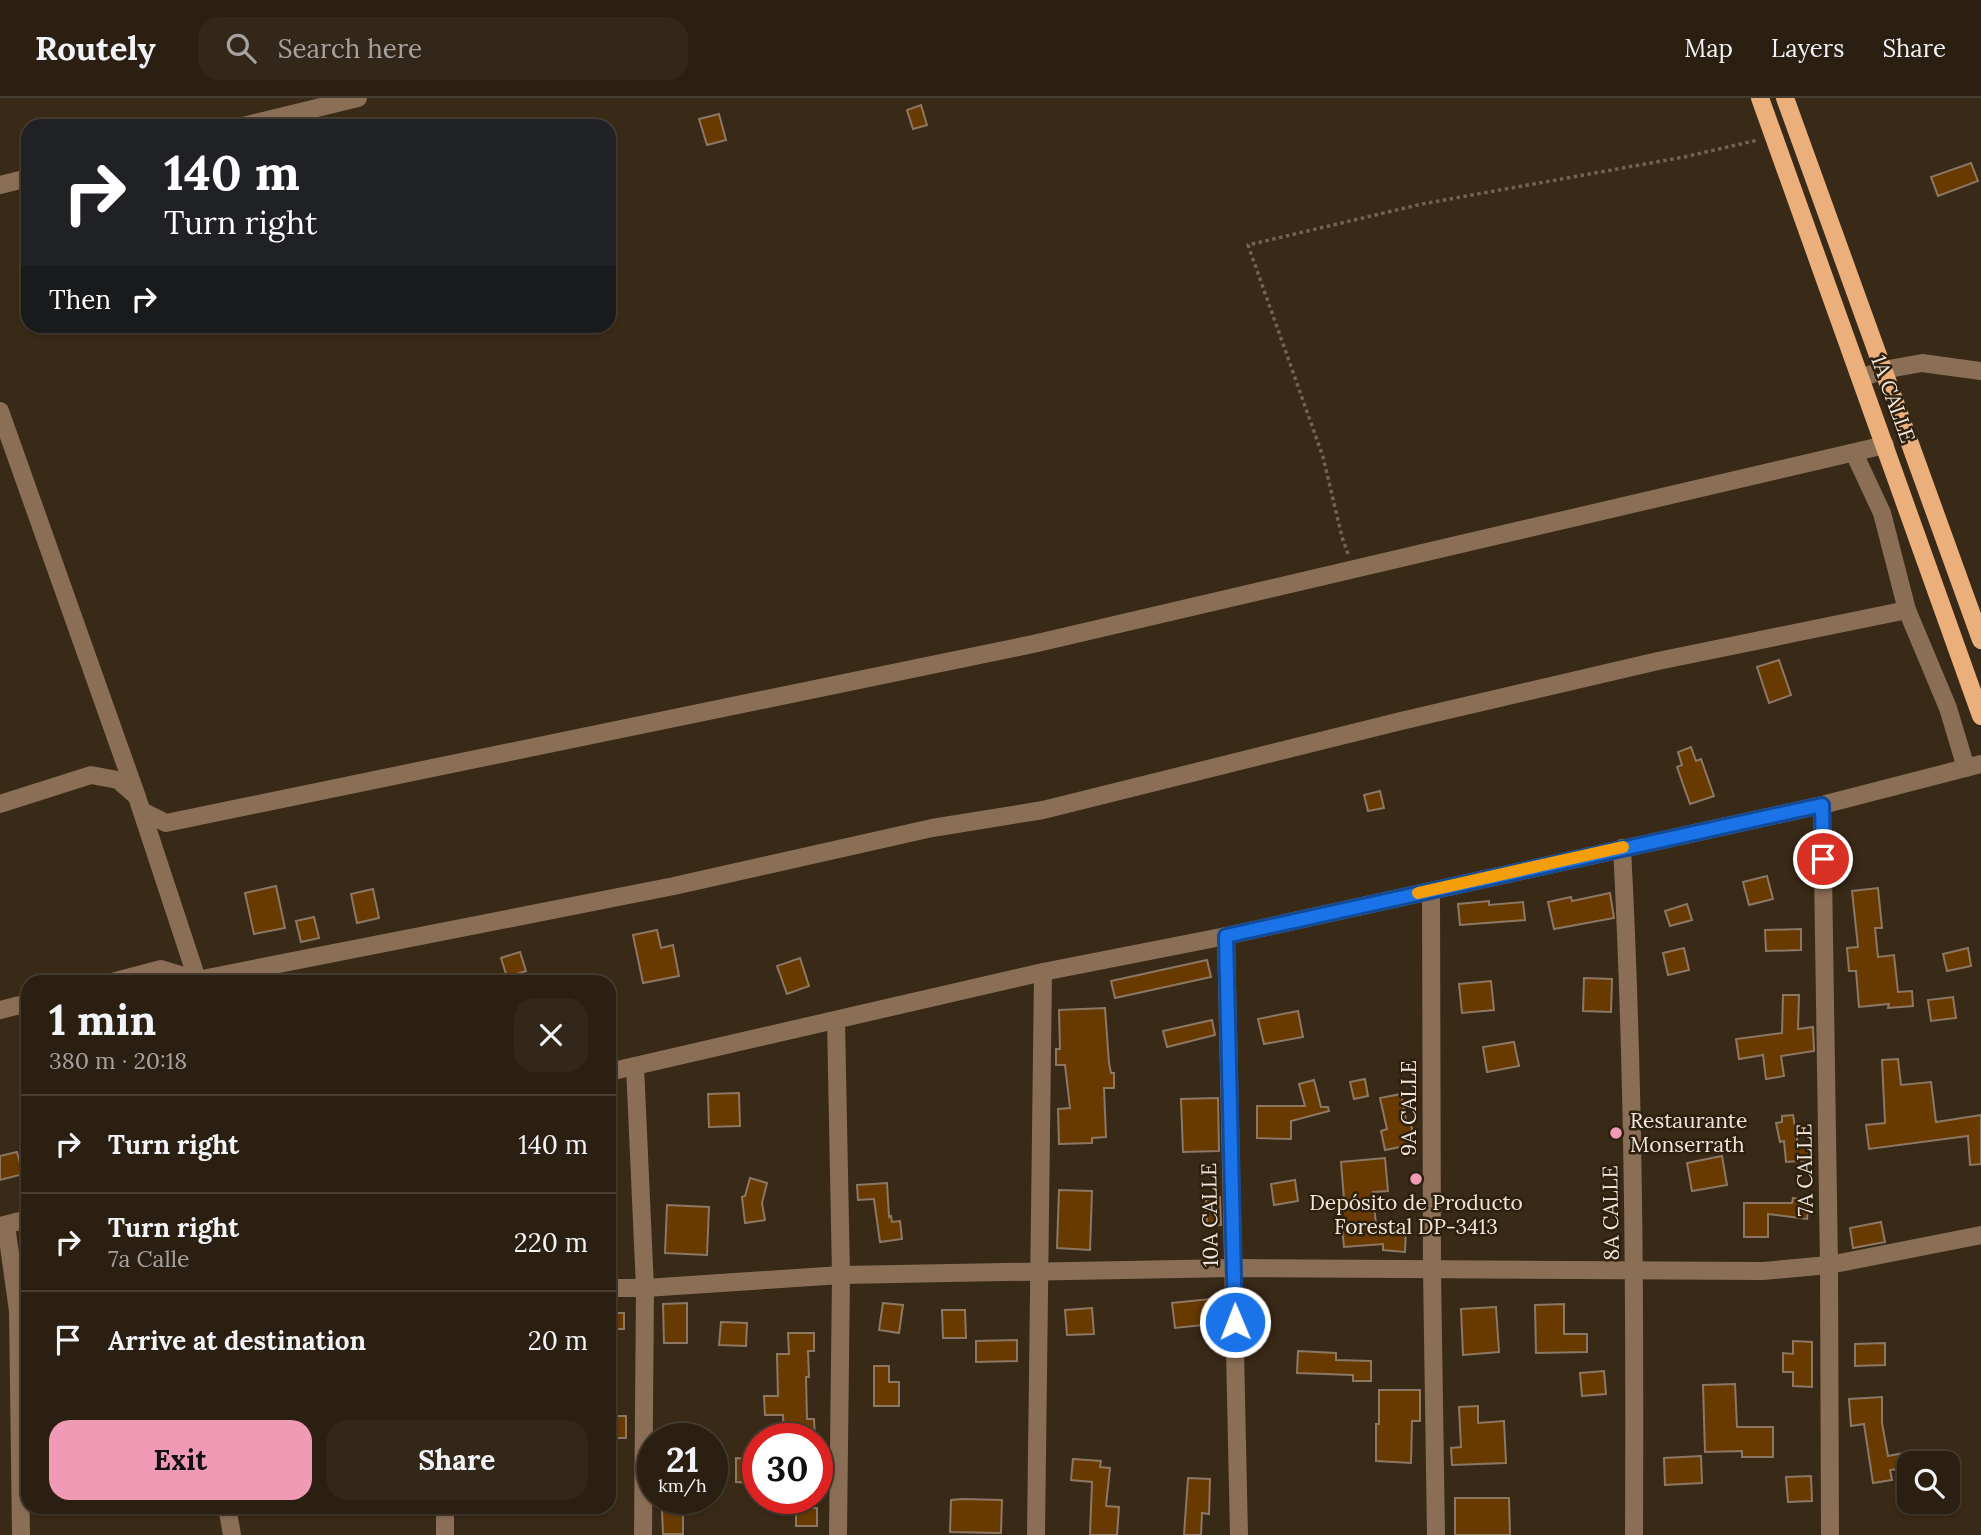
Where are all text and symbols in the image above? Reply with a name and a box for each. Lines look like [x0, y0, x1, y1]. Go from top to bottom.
search box [198, 17, 688, 80]
text: Routely [35, 27, 156, 69]
icon: search [222, 29, 260, 67]
text: Search here [278, 32, 422, 65]
text: Map [1684, 33, 1733, 64]
text: Layers [1771, 33, 1844, 64]
text: Share [1882, 33, 1946, 64]
text: 140 m [164, 141, 300, 203]
icon: right [49, 147, 140, 238]
text: Turn right [164, 202, 317, 243]
icon: right [125, 280, 163, 318]
text: Then [49, 283, 111, 316]
street label: 1A CALLE [1865, 351, 1922, 446]
pin [1793, 829, 1853, 889]
icon: arrive [1804, 840, 1842, 878]
text: 1 min [49, 993, 156, 1047]
button: close [514, 998, 588, 1072]
text: 380 m · 20:18 [49, 1046, 187, 1075]
street label: 9A CALLE [1395, 1060, 1422, 1156]
place label: Restaurante Monserrath [1630, 1107, 1747, 1158]
street label: 7A CALLE [1790, 1123, 1819, 1217]
icon: right [49, 1125, 87, 1163]
marker: Restaurante Monserrath [1608, 1125, 1624, 1141]
text: Turn right [108, 1128, 239, 1161]
text: 140 m [518, 1128, 588, 1161]
street label: 10A CALLE [1195, 1163, 1224, 1267]
street label: 8A CALLE [1596, 1165, 1625, 1261]
marker: Depósito de Producto Forestal DP-3413 [1408, 1171, 1424, 1187]
place label: Depósito de Producto Forestal DP-3413 [1309, 1189, 1523, 1240]
text: Turn right [108, 1211, 239, 1244]
icon: right [49, 1223, 87, 1261]
text: 220 m [514, 1226, 588, 1259]
text: 7a Calle [108, 1244, 189, 1273]
position arrow [1198, 1285, 1272, 1359]
icon: arrive [49, 1321, 87, 1359]
text: Arrive at destination [108, 1324, 366, 1357]
text: 20 m [528, 1324, 588, 1357]
button: Exit [49, 1420, 312, 1500]
button: Share [326, 1420, 588, 1500]
speed limit sign: 30 [742, 1423, 833, 1514]
text: 21 [666, 1437, 699, 1482]
map controls [1897, 1451, 1960, 1514]
button: search [1897, 1451, 1960, 1514]
text: km/h [658, 1474, 707, 1497]

